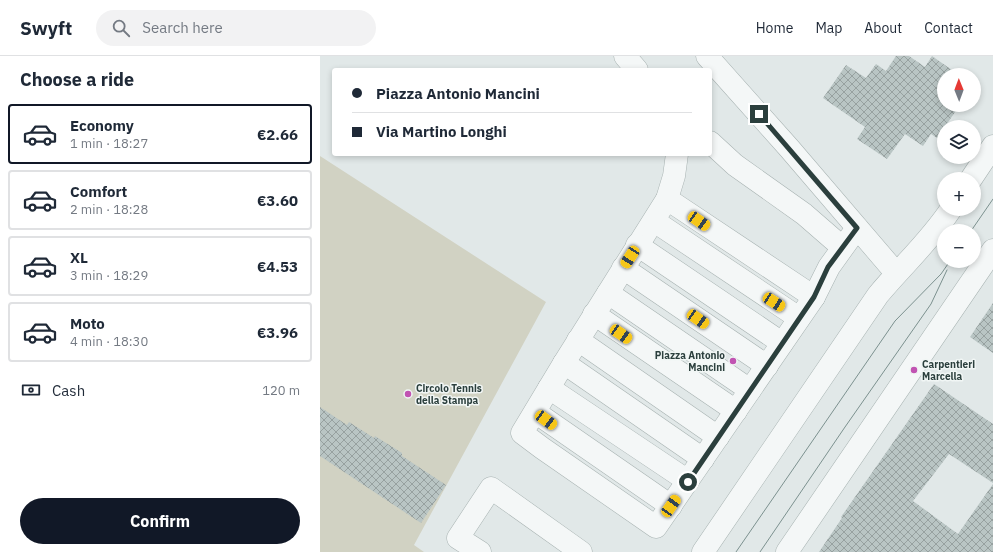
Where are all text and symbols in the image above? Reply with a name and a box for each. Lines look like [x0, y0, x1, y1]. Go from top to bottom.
search box [96, 10, 376, 46]
text: Swyft [20, 16, 72, 40]
icon: search [110, 17, 132, 39]
text: Search here [142, 18, 223, 37]
text: Home [756, 19, 793, 37]
text: Map [815, 19, 842, 37]
text: About [864, 19, 902, 37]
text: Contact [924, 19, 973, 37]
text: Choose a ride [20, 68, 134, 91]
north arrow [937, 68, 981, 112]
map controls [937, 68, 981, 268]
text: Piazza Antonio Mancini [376, 84, 540, 103]
route end [750, 105, 768, 123]
icon: car [22, 116, 58, 152]
text: Economy [70, 116, 134, 135]
button: layers [937, 120, 981, 164]
text: Via Martino Longhi [376, 122, 507, 141]
text: €2.66 [257, 125, 298, 144]
text: 1 min · 18:27 [70, 135, 148, 152]
button: + [937, 172, 981, 216]
icon: car [22, 182, 58, 218]
text: Comfort [70, 182, 127, 201]
text: €3.60 [257, 191, 298, 210]
text: 2 min · 18:28 [70, 201, 148, 218]
car [686, 209, 712, 233]
button: − [937, 224, 981, 268]
car [618, 244, 642, 270]
icon: car [22, 248, 58, 284]
text: XL [70, 248, 88, 267]
text: €4.53 [257, 257, 298, 276]
text: 3 min · 18:29 [70, 267, 148, 284]
car [761, 290, 787, 314]
car [685, 307, 711, 331]
icon: car [22, 314, 58, 350]
text: Moto [70, 314, 105, 333]
car [608, 322, 634, 346]
text: €3.96 [257, 323, 298, 342]
text: 4 min · 18:30 [70, 333, 148, 350]
place label: Piazza Antonio Mancini [655, 349, 725, 374]
marker: Piazza Antonio Mancini [728, 356, 738, 366]
place label: Carpentieri Marcella [922, 358, 975, 383]
marker: Carpentieri Marcella [909, 365, 919, 375]
icon: cash [20, 379, 42, 401]
text: Cash [52, 381, 85, 400]
text: 120 m [262, 382, 300, 399]
place label: Circolo Tennis della Stampa [416, 382, 482, 407]
marker: Circolo Tennis della Stampa [403, 389, 413, 399]
car [533, 408, 559, 432]
route start [679, 473, 697, 491]
car [659, 493, 683, 519]
button: Confirm [20, 498, 300, 544]

